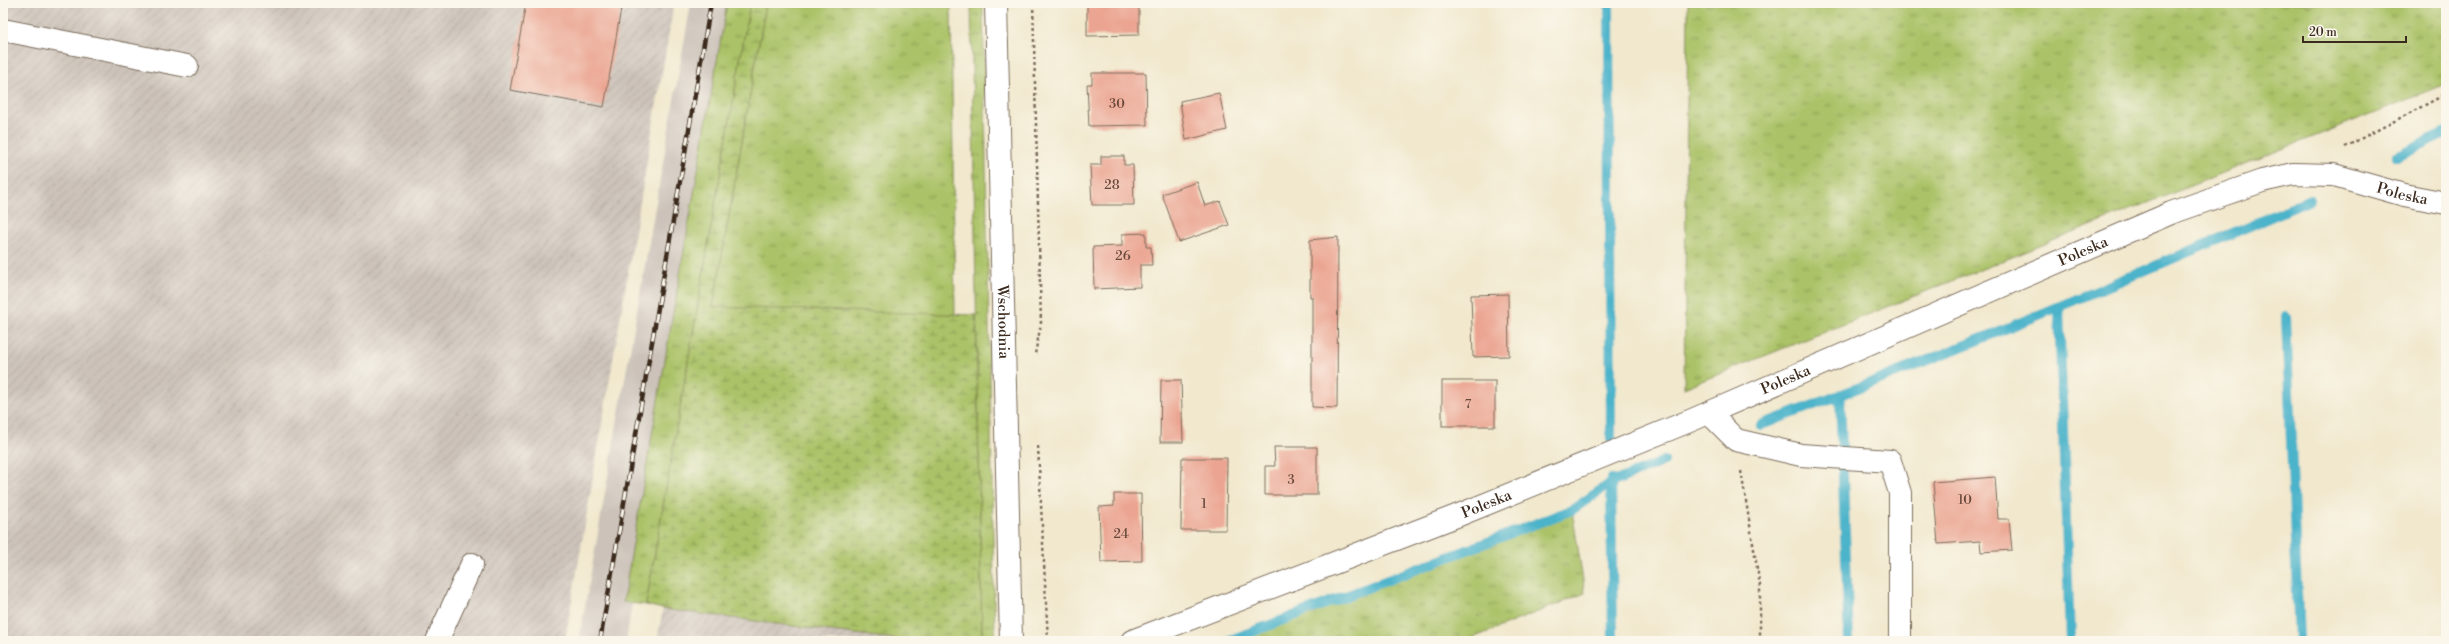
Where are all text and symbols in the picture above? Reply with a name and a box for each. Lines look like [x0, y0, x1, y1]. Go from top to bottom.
scale bar [2303, 18, 2406, 44]
text: 20 m [2309, 25, 2337, 40]
house number: 30 [1109, 96, 1125, 112]
house number: 28 [1104, 177, 1120, 193]
street label: Poleska [2374, 178, 2430, 209]
street label: Poleska [2055, 232, 2111, 270]
house number: 26 [1115, 248, 1131, 264]
street label: Wschodnia [993, 284, 1014, 360]
street label: Poleska [1758, 360, 1814, 399]
house number: 7 [1465, 396, 1472, 412]
house number: 3 [1287, 472, 1295, 488]
street label: Poleska [1459, 485, 1515, 522]
house number: 10 [1958, 492, 1972, 508]
house number: 1 [1201, 496, 1207, 512]
house number: 24 [1113, 526, 1129, 542]

